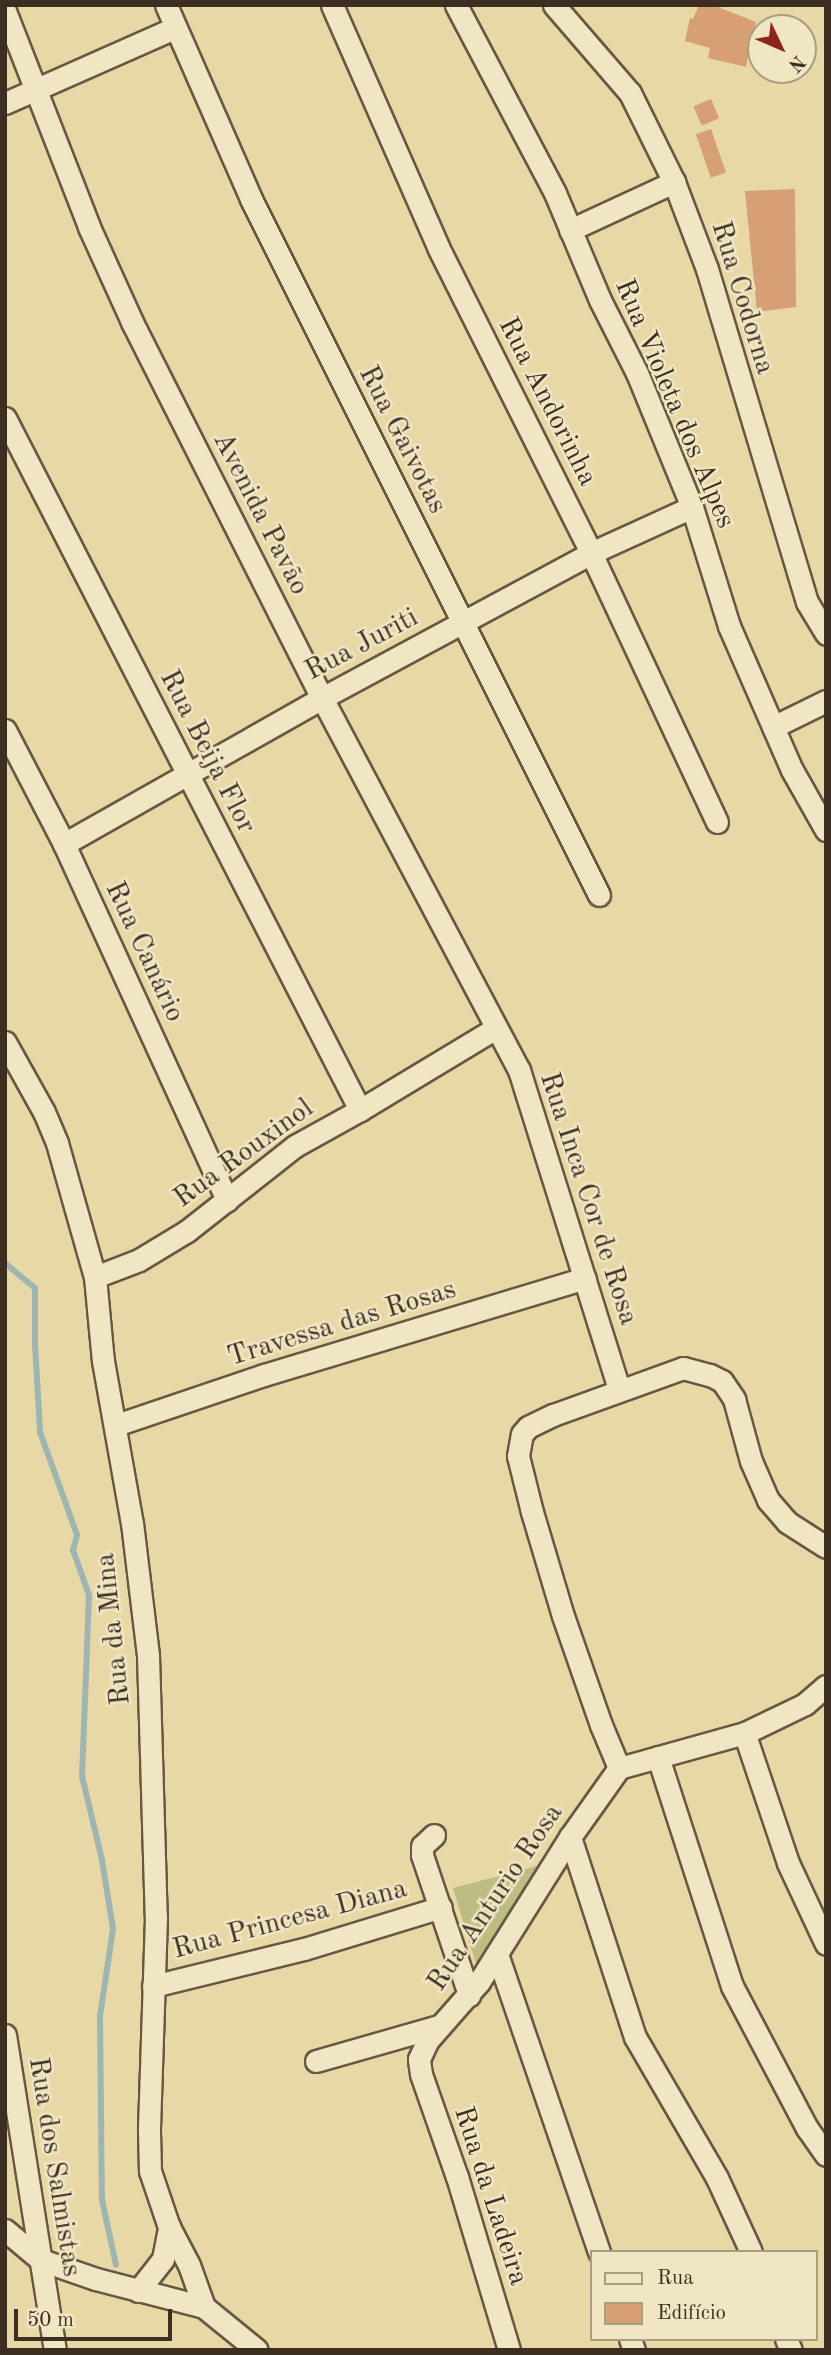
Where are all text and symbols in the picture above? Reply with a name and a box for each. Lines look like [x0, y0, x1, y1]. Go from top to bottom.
north arrow [747, 14, 817, 84]
text: N [784, 51, 808, 74]
street label: Rua Codorna [703, 217, 781, 379]
street label: Rua Violeta dos Alpes [606, 274, 742, 534]
street label: Rua Andorinha [490, 312, 604, 492]
street label: Rua Gaivotas [350, 360, 454, 520]
street label: Avenida Pavão [205, 427, 315, 601]
street label: Rua Juriti [300, 601, 424, 689]
street label: Rua Beija Flor [151, 665, 263, 839]
street label: Rua Canário [97, 876, 191, 1028]
street label: Rua Inca Cor de Rosa [531, 1068, 645, 1330]
street label: Rua Rouxinol [168, 1092, 320, 1216]
street label: Travessa das Rosas [224, 1273, 460, 1375]
street label: Rua da Mina [89, 1551, 139, 1707]
street label: Rua Anturio Rosa [421, 1798, 571, 1998]
street label: Rua Princesa Diana [169, 1873, 411, 1967]
street label: Rua dos Salmistas [20, 2055, 88, 2279]
street label: Rua da Ladeira [445, 2102, 535, 2290]
legend [590, 2250, 817, 2341]
text: Rua [657, 2268, 694, 2289]
scale bar [18, 2296, 175, 2340]
text: Edifício [657, 2303, 726, 2324]
text: 50 m [27, 2310, 74, 2331]

